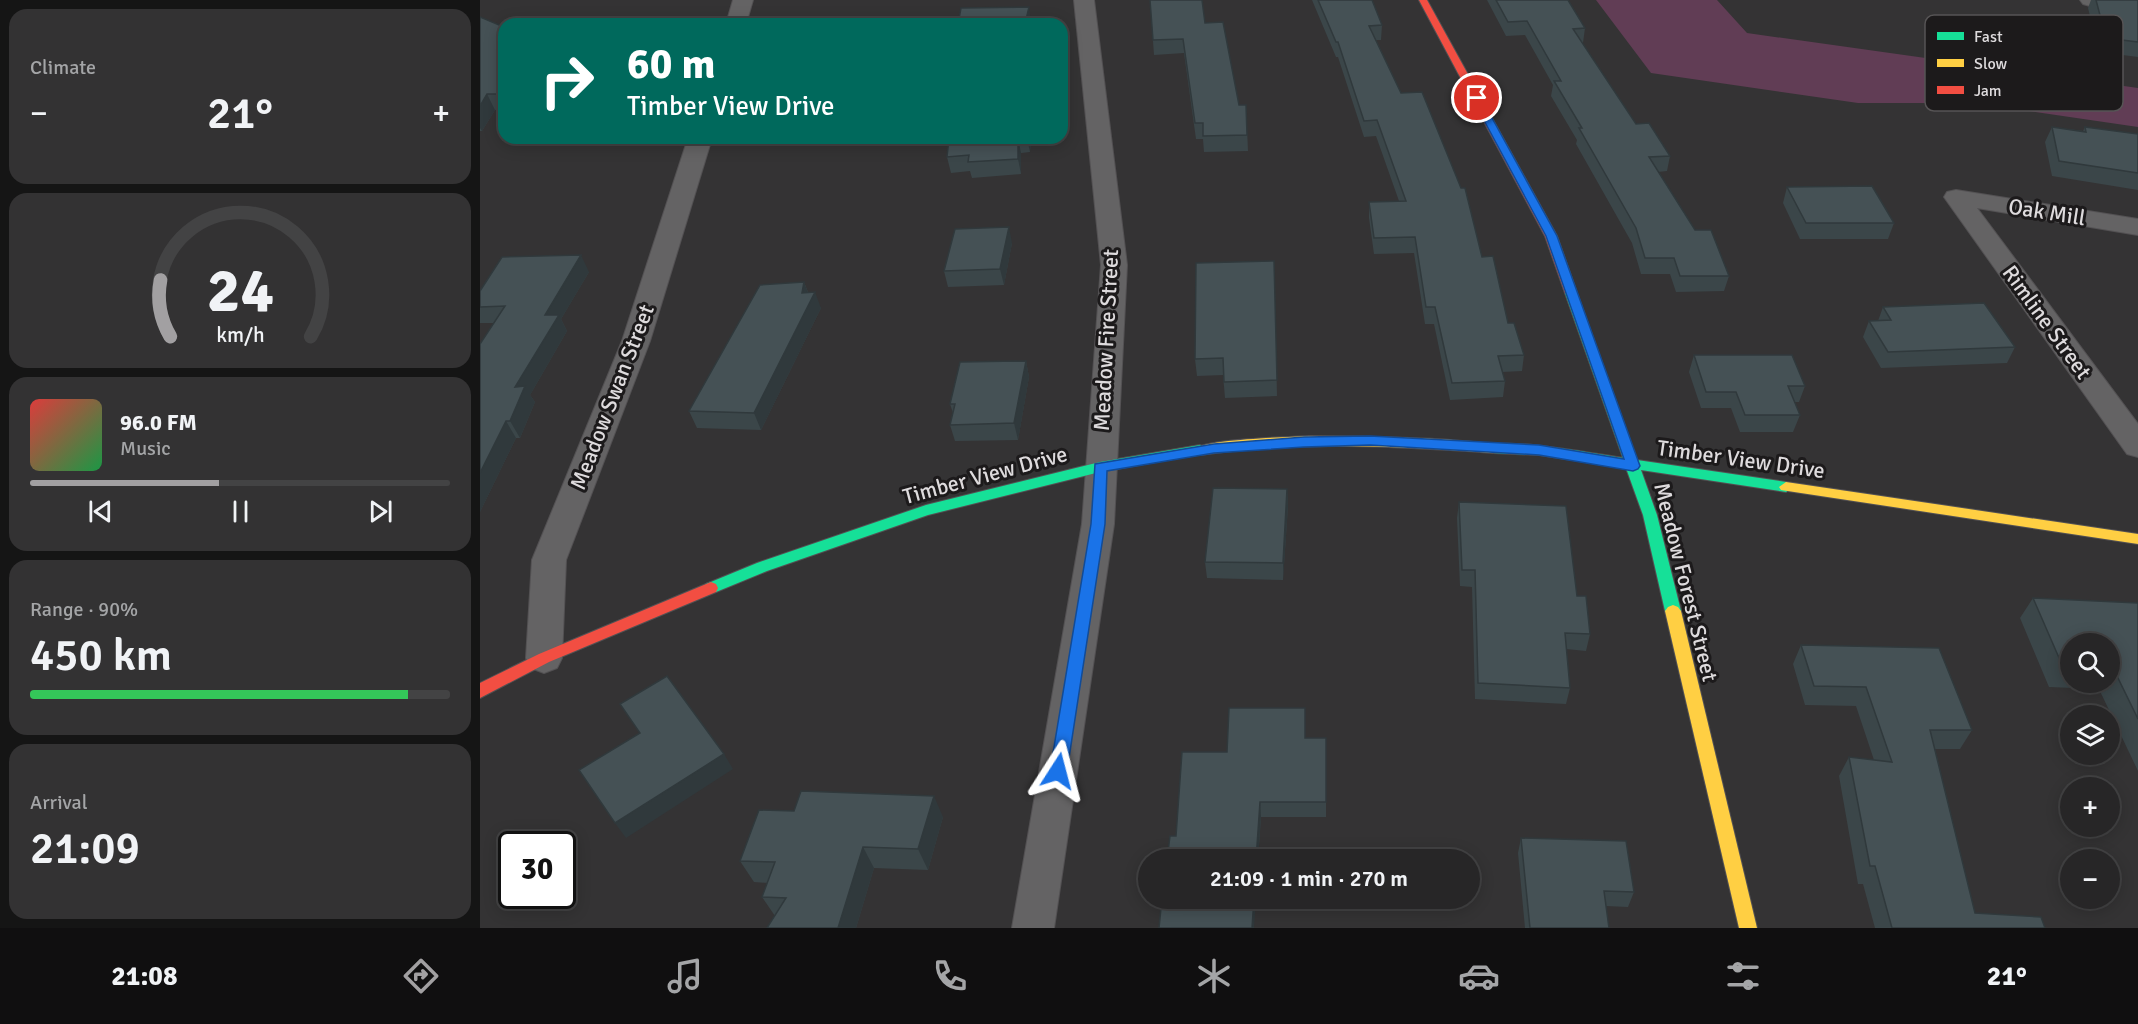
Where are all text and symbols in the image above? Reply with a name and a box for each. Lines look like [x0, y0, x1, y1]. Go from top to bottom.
legend [1925, 15, 2123, 111]
text: Fast [1974, 27, 2003, 47]
text: 60 m [627, 39, 716, 90]
icon: right [528, 42, 606, 120]
text: Slow [1974, 54, 2008, 74]
text: Climate [30, 55, 96, 80]
pin [1451, 72, 1502, 123]
icon: arrive [1460, 81, 1493, 114]
text: Jam [1974, 81, 2002, 101]
text: 21° [207, 86, 273, 141]
text: Timber View Drive [627, 90, 835, 123]
text: − [30, 93, 48, 134]
text: + [432, 93, 450, 134]
street label: Oak Mill [2007, 193, 2087, 231]
street label: Meadow Fire Street [1088, 248, 1124, 431]
text: 24 [206, 252, 274, 329]
street label: Rimline Street [1997, 260, 2098, 384]
street label: Meadow Swan Street [564, 300, 660, 493]
text: km/h [216, 323, 264, 349]
text: 96.0 FM [120, 409, 197, 436]
street label: Timber View Drive [1655, 434, 1827, 484]
text: Music [120, 436, 171, 461]
street label: Timber View Drive [900, 440, 1070, 510]
street label: Meadow Forest Street [1648, 480, 1724, 684]
icon: previous [84, 495, 117, 528]
icon: pause [224, 495, 257, 528]
icon: next [364, 495, 397, 528]
text: Range · 90% [30, 597, 138, 622]
text: 450 km [30, 628, 172, 683]
map controls [2060, 633, 2120, 909]
button: search [2060, 633, 2120, 693]
button: layers [2060, 705, 2120, 765]
position arrow [1026, 739, 1090, 803]
button: + [2060, 777, 2120, 837]
text: Arrival [30, 790, 88, 815]
text: 21:09 [30, 821, 140, 876]
speed limit sign: 30 [498, 831, 576, 909]
button: − [2060, 849, 2120, 909]
text: 21:09 · 1 min · 270 m [1210, 865, 1408, 892]
icon: directions [400, 955, 442, 997]
icon: music [664, 955, 706, 997]
icon: phone [929, 955, 971, 997]
icon: climate [1193, 955, 1235, 997]
icon: car [1458, 955, 1500, 997]
icon: filters [1722, 955, 1764, 997]
text: 21:08 [111, 960, 178, 993]
text: 21° [1987, 960, 2027, 993]

